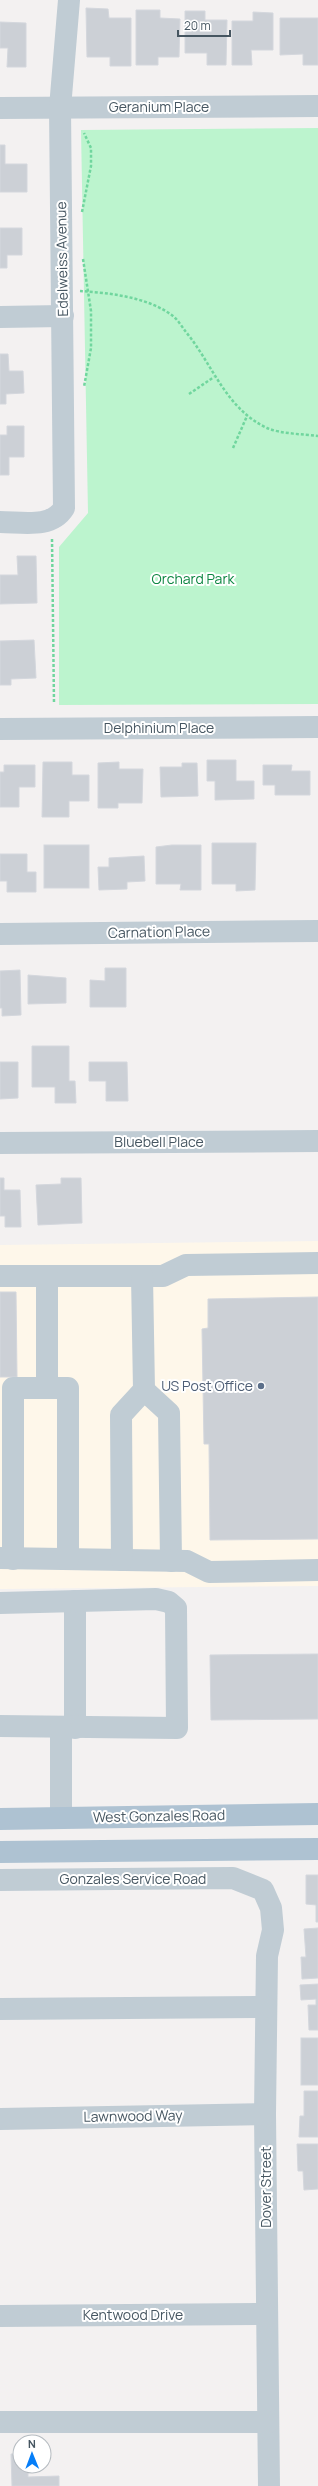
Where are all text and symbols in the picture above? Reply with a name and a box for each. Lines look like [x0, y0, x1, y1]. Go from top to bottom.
scale bar [178, 12, 230, 38]
text: 20 m [184, 17, 211, 34]
street label: Geranium Place [109, 97, 209, 116]
street label: Edelweiss Avenue [51, 201, 72, 317]
park label: Orchard Park [152, 569, 235, 588]
street label: Delphinium Place [104, 718, 214, 737]
street label: Carnation Place [108, 921, 210, 942]
street label: Bluebell Place [114, 1132, 204, 1151]
place label: US Post Office [161, 1376, 253, 1395]
marker: US Post Office [256, 1381, 266, 1391]
street label: West Gonzales Road [93, 1805, 225, 1826]
street label: Gonzales Service Road [60, 1869, 206, 1888]
street label: Lawnwood Way [83, 2105, 183, 2126]
street label: Dover Street [256, 2146, 275, 2228]
street label: Kentwood Drive [83, 2305, 183, 2324]
north arrow [12, 2434, 52, 2474]
text: N [28, 2436, 36, 2451]

